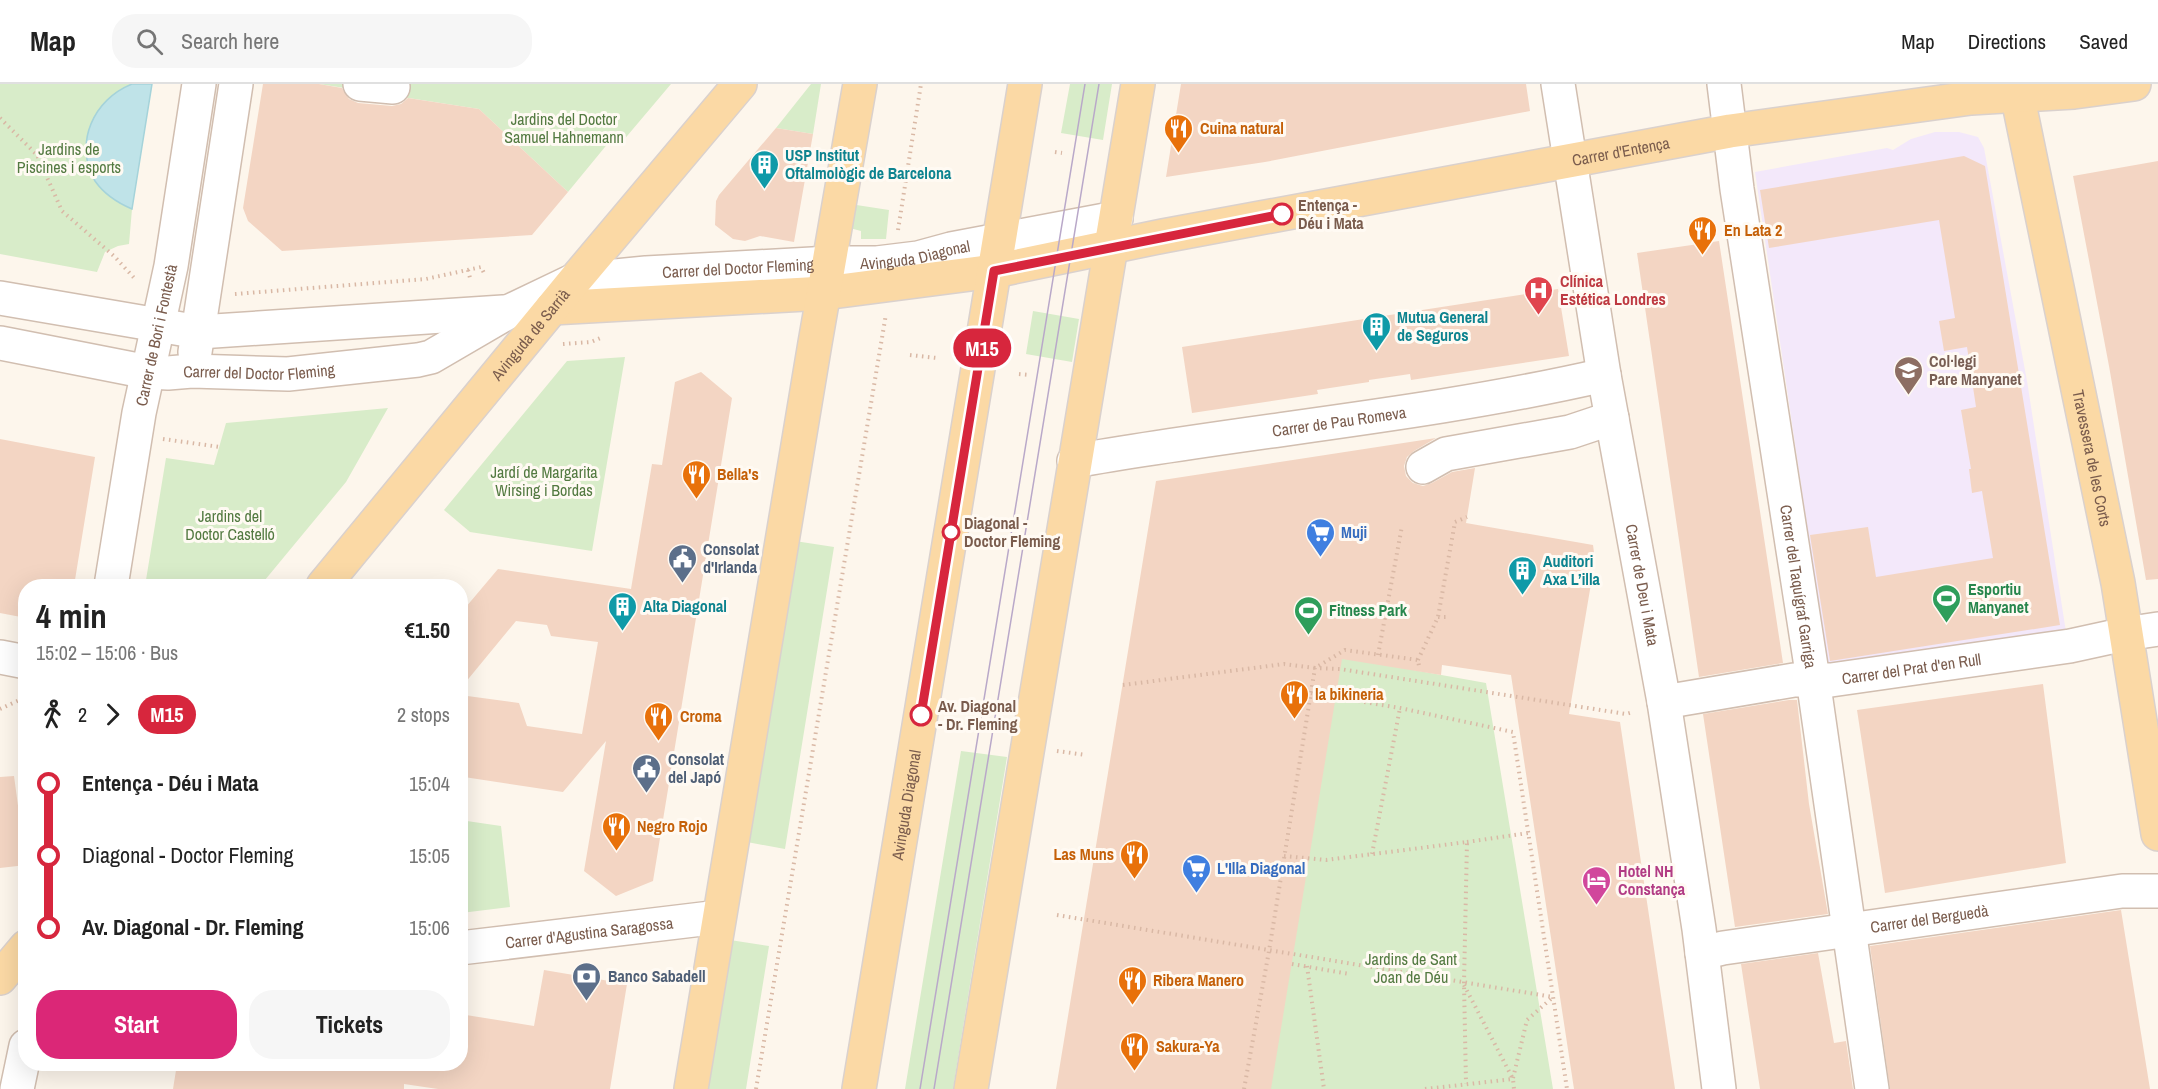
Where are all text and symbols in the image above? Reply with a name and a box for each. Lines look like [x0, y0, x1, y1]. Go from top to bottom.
search box [112, 14, 532, 68]
text: Map [30, 22, 76, 60]
icon: search [133, 25, 166, 58]
text: Search here [181, 26, 279, 56]
text: Map [1901, 27, 1935, 56]
text: Directions [1968, 27, 2046, 56]
text: Saved [2079, 27, 2128, 56]
park label: Jardins del Doctor Samuel Hahnemann [504, 108, 624, 148]
restaurant icon: Cuina natural [1163, 112, 1195, 154]
place label: Cuina natural [1200, 117, 1284, 139]
street label: Carrer d'Entença [1570, 131, 1672, 171]
park label: Jardins de Piscines i esports [17, 138, 121, 178]
place label: USP Institut Oftalmològic de Barcelona [785, 144, 952, 184]
building icon: USP Institut Oftalmològic de Barcelona [748, 148, 780, 190]
place label: Entença - Déu i Mata [1298, 194, 1364, 234]
marker: Entença - Déu i Mata [1271, 203, 1293, 225]
restaurant icon: En Lata 2 [1687, 214, 1719, 256]
place label: En Lata 2 [1724, 219, 1782, 241]
street label: Avinguda Diagonal [859, 235, 972, 274]
street label: Carrer del Doctor Fleming [662, 253, 815, 283]
street label: Carrer de Bori i Fontestà [130, 261, 182, 408]
place label: Clínica Estética Londres [1560, 270, 1666, 310]
hospital icon: Clínica Estética Londres [1523, 274, 1555, 316]
street label: Avinguda de Sarrià [485, 283, 575, 386]
place label: Mutua General de Seguros [1397, 306, 1488, 346]
building icon: Mutua General de Seguros [1360, 310, 1392, 352]
line badge: M15 [948, 328, 1016, 368]
text: M15 [965, 334, 999, 363]
place label: Col·legi Pare Manyanet [1929, 350, 2022, 390]
school or university icon: Col·legi Pare Manyanet [1892, 354, 1924, 396]
street label: Carrer del Doctor Fleming [182, 358, 337, 385]
street label: Travessera de les Corts [2067, 388, 2117, 528]
street label: Carrer de Pau Romeva [1271, 401, 1408, 442]
restaurant icon: Bella's [680, 458, 712, 500]
park label: Jardí de Margarita Wirsing i Bordas [490, 461, 598, 501]
place label: Bella's [717, 463, 759, 485]
street label: Carrer del Taquígraf Garriga [1775, 503, 1822, 670]
park label: Jardins del Doctor Castelló [185, 505, 275, 545]
place label: Diagonal - Doctor Fleming [964, 512, 1060, 552]
supermarket icon: Muji [1304, 516, 1336, 558]
place label: Muji [1341, 521, 1367, 543]
street label: Carrer de Deu i Mata [1621, 522, 1665, 648]
marker: Diagonal - Doctor Fleming [942, 523, 960, 541]
place label: Consolat d'Irlanda [703, 538, 760, 578]
public building icon: Consolat d'Irlanda [666, 542, 698, 584]
place label: Auditori Axa L’illa [1543, 550, 1601, 590]
building icon: Auditori Axa L’illa [1506, 554, 1538, 596]
place label: Esportiu Manyanet [1968, 578, 2029, 618]
sports icon: Esportiu Manyanet [1931, 582, 1963, 624]
building icon: Alta Diagonal [606, 590, 638, 632]
text: 4 min [36, 594, 107, 638]
sports icon: Fitness Park [1292, 594, 1324, 636]
place label: Alta Diagonal [643, 595, 727, 617]
place label: Fitness Park [1329, 599, 1408, 621]
text: €1.50 [405, 615, 450, 645]
text: 15:02 – 15:06 · Bus [36, 639, 178, 666]
street label: Carrer del Prat d'en Rull [1840, 648, 1983, 689]
restaurant icon: la bikineria [1278, 678, 1310, 720]
place label: la bikineria [1315, 683, 1384, 705]
place label: Av. Diagonal - Dr. Fleming [938, 695, 1017, 735]
icon: walk [36, 698, 69, 731]
icon: forward [96, 698, 129, 731]
text: M15 [150, 700, 184, 729]
restaurant icon: Croma [643, 700, 675, 742]
text: 2 [78, 701, 87, 728]
text: 2 stops [397, 701, 450, 728]
marker: Av. Diagonal - Dr. Fleming [910, 704, 932, 726]
place label: Croma [680, 705, 722, 727]
place label: Consolat del Japó [668, 748, 725, 788]
street label: Avinguda Diagonal [886, 748, 926, 863]
public building icon: Consolat del Japó [631, 752, 663, 794]
text: Entença - Déu i Mata [82, 768, 258, 798]
text: 15:04 [409, 770, 450, 797]
restaurant icon: Negro Rojo [600, 810, 632, 852]
place label: Negro Rojo [637, 815, 708, 837]
restaurant icon: Las Muns [1119, 838, 1151, 880]
text: Diagonal - Doctor Fleming [82, 840, 294, 870]
text: 15:05 [409, 842, 450, 869]
place label: Las Muns [1053, 843, 1114, 865]
supermarket icon: L'Illa Diagonal [1180, 852, 1212, 894]
place label: L'Illa Diagonal [1217, 857, 1305, 879]
place label: Hotel NH Constança [1618, 860, 1686, 900]
hotel icon: Hotel NH Constança [1581, 864, 1613, 906]
street label: Carrer del Berguedà [1869, 899, 1990, 938]
text: Av. Diagonal - Dr. Fleming [82, 912, 304, 942]
street label: Carrer d'Agustina Saragossa [504, 912, 675, 954]
text: 15:06 [409, 914, 450, 941]
park label: Jardins de Sant Joan de Déu [1365, 948, 1457, 988]
bank icon: Banco Sabadell [571, 960, 603, 1002]
restaurant icon: Ribera Manero [1116, 964, 1148, 1006]
place label: Banco Sabadell [608, 965, 706, 987]
place label: Ribera Manero [1153, 969, 1244, 991]
button: Start [36, 990, 237, 1059]
button: Tickets [249, 990, 450, 1059]
restaurant icon: Sakura-Ya [1119, 1030, 1151, 1072]
place label: Sakura-Ya [1156, 1035, 1220, 1057]

